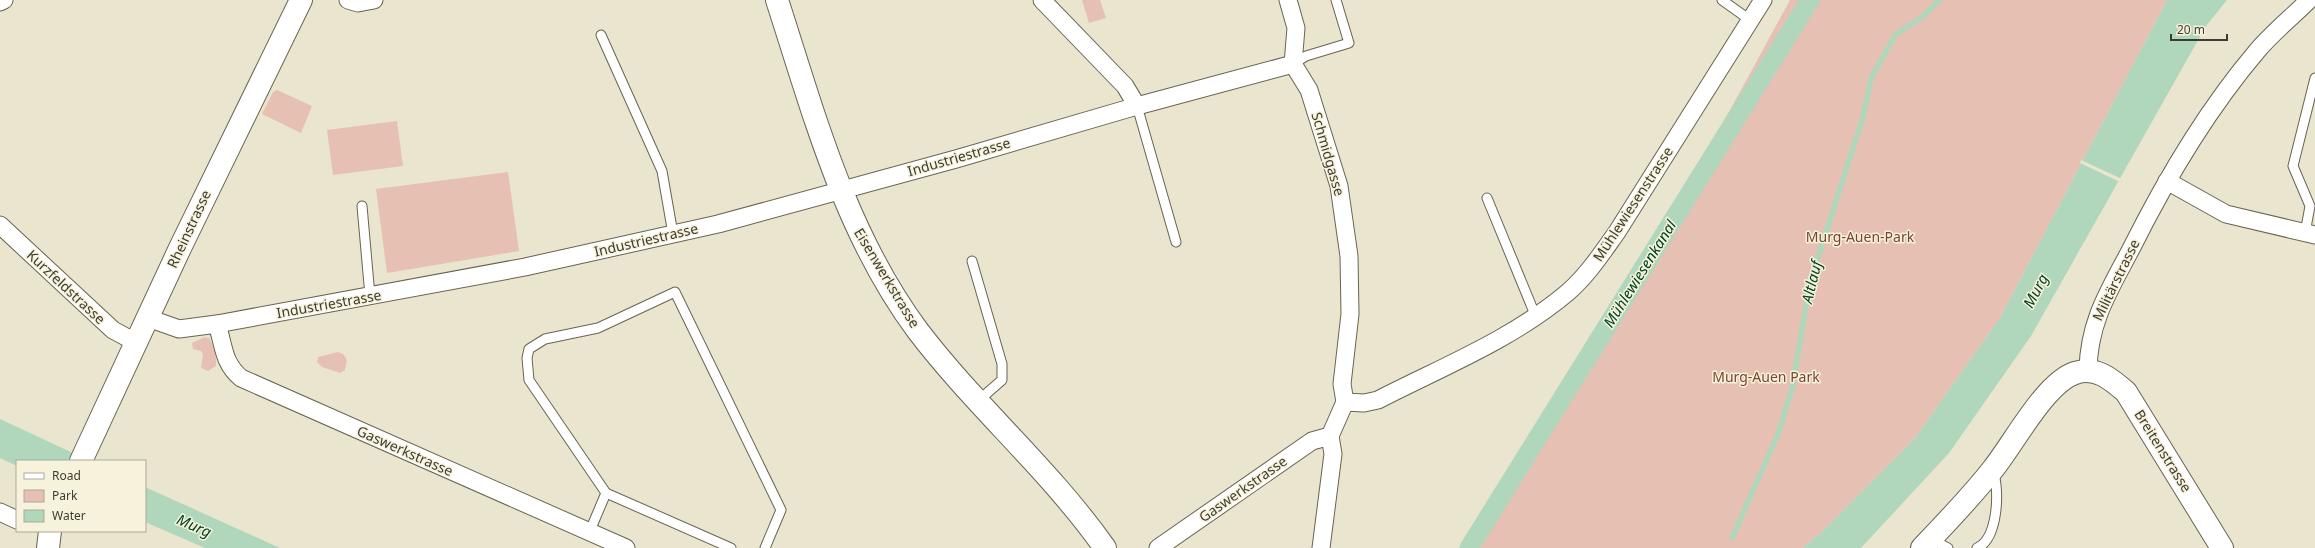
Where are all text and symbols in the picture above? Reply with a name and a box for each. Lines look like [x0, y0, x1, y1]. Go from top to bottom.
scale bar [2171, 16, 2227, 42]
text: 20 m [2177, 21, 2205, 38]
street label: Schmidgasse [1307, 110, 1350, 198]
street label: Industriestrasse [905, 133, 1013, 180]
street label: Mühlewiesenstrasse [1588, 143, 1677, 265]
street label: Rheinstrasse [162, 187, 215, 271]
water label: Mühlewiesenkanal [1598, 215, 1681, 331]
street label: Industriestrasse [592, 218, 700, 261]
street label: Eisenwerkstrasse [850, 224, 925, 331]
park label: Murg-Auen-Park [1806, 227, 1915, 246]
street label: Militärstrasse [2088, 236, 2144, 324]
street label: Kurzfeldstrasse [23, 245, 110, 328]
water label: Altlauf [1796, 256, 1826, 306]
water label: Murg [2018, 270, 2052, 311]
street label: Industriestrasse [275, 285, 383, 322]
park label: Murg-Auen Park [1712, 367, 1820, 386]
street label: Breitenstrasse [2130, 406, 2196, 496]
street label: Gaswerkstrasse [354, 421, 456, 480]
street label: Gaswerkstrasse [1195, 451, 1291, 526]
legend [16, 460, 146, 532]
text: Road [52, 467, 81, 484]
text: Park [52, 487, 78, 504]
text: Water [52, 507, 86, 524]
water label: Murg [174, 509, 215, 542]

